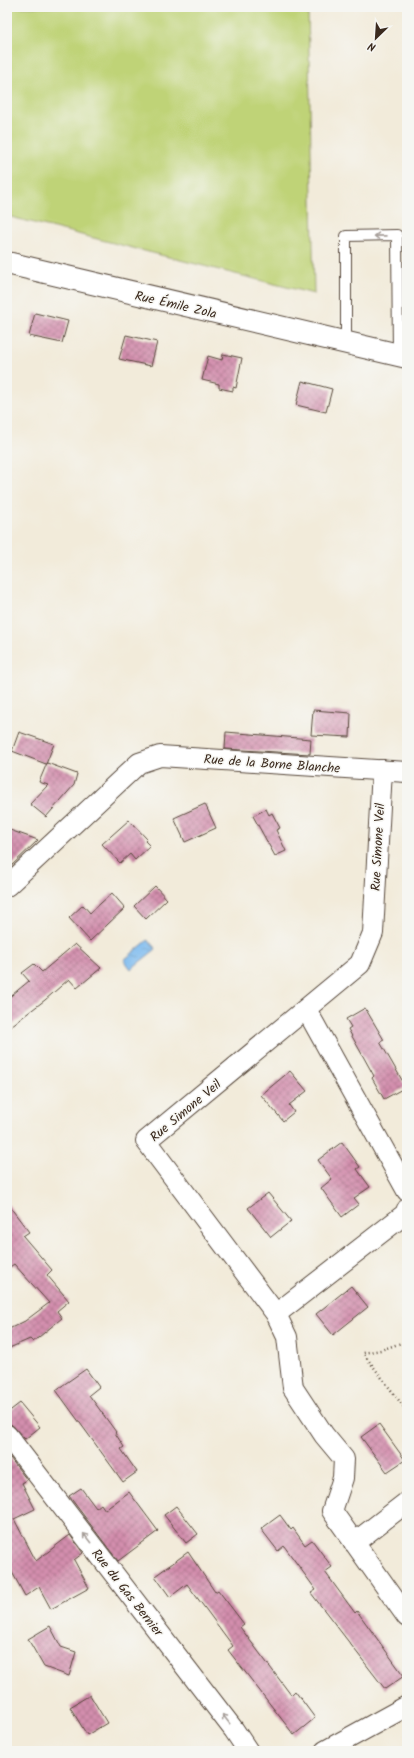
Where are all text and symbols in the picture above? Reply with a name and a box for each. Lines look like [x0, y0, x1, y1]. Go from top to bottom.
north arrow [356, 18, 396, 58]
text: N [365, 37, 379, 56]
one-way arrow [374, 232, 387, 240]
street label: Rue Émile Zola [133, 286, 219, 325]
street label: Rue de la Borne Blanche [203, 749, 341, 780]
street label: Rue Simone Veil [366, 802, 391, 892]
street label: Rue Simone Veil [145, 1075, 226, 1148]
one-way arrow [82, 1533, 91, 1544]
street label: Rue du Gas Bernier [86, 1545, 168, 1642]
one-way arrow [222, 1714, 230, 1725]

